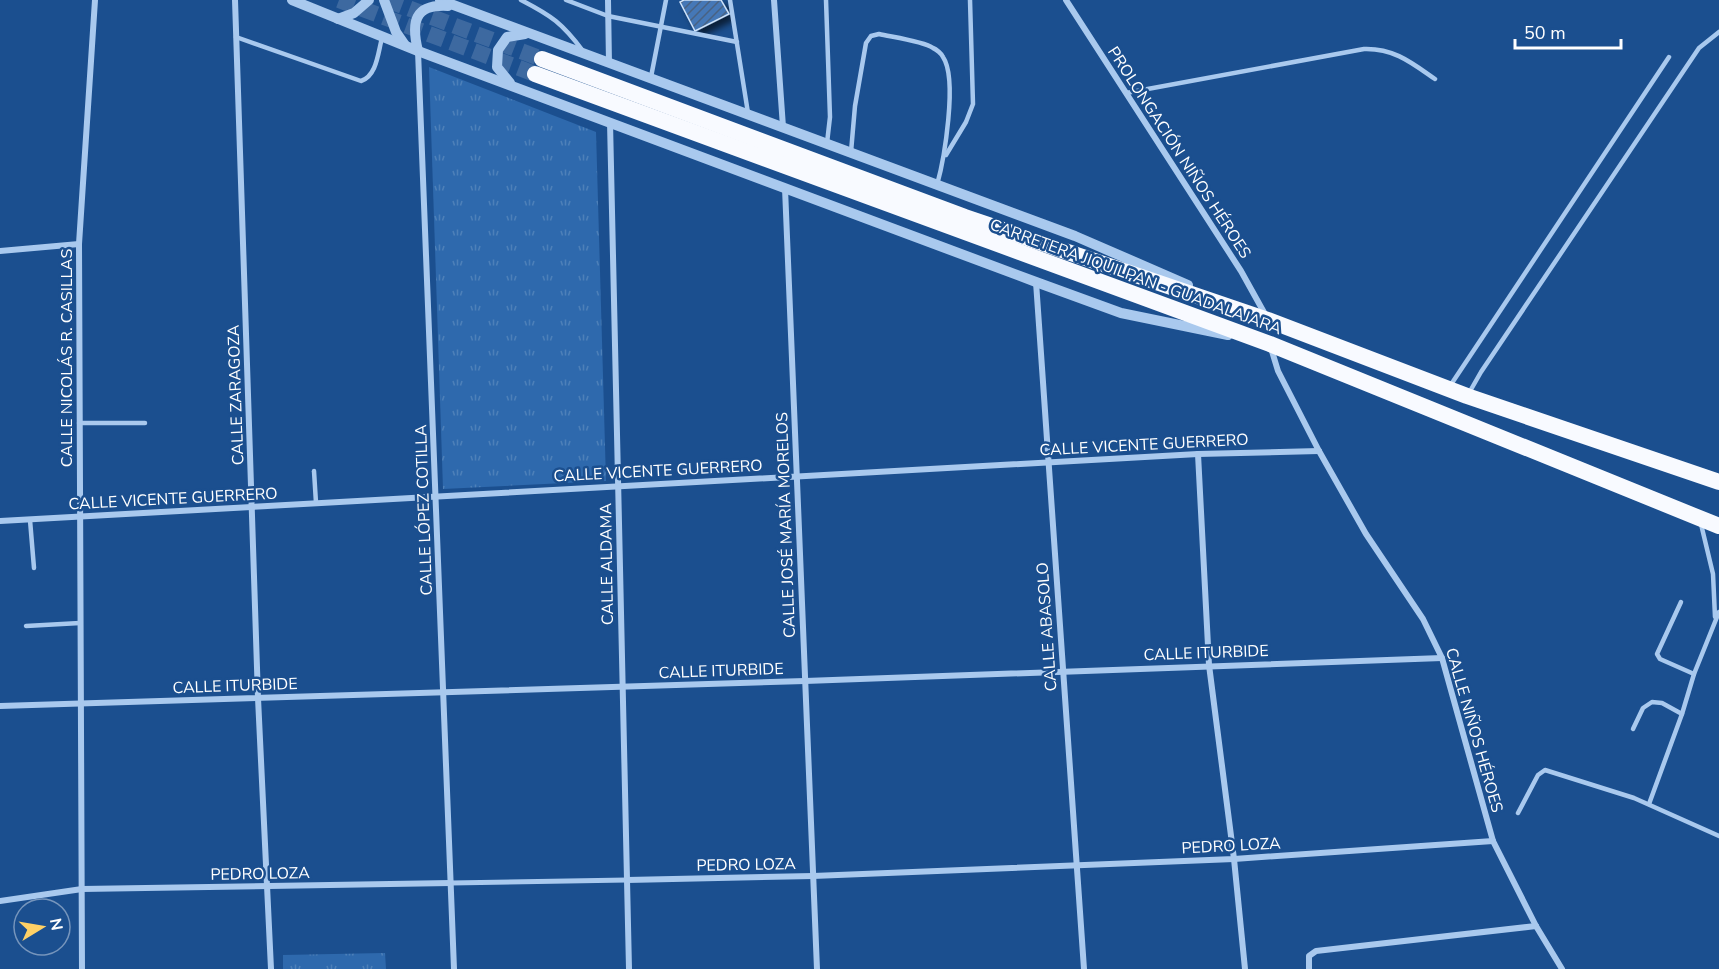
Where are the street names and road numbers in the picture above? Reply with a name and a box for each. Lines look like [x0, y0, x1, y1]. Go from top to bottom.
street label: PROLONGACIÓN NIÑOS HÉROES [1102, 42, 1256, 263]
street label: CARRETERA JIQUILPAN - GUADALAJARA [987, 214, 1285, 340]
street label: CALLE NICOLÁS R. CASILLAS [56, 249, 78, 467]
street label: CALLE ZARAGOZA [223, 324, 249, 466]
street label: CALLE JOSÉ MARÍA MORELOS [771, 412, 801, 638]
street label: CALLE LÓPEZ COTILLA [410, 424, 438, 596]
street label: CALLE VICENTE GUERRERO [1039, 429, 1249, 461]
street label: CALLE VICENTE GUERRERO [553, 455, 763, 487]
street label: CALLE VICENTE GUERRERO [68, 483, 278, 515]
street label: CALLE ALDAMA [595, 502, 619, 625]
street label: CALLE ABASOLO [1032, 562, 1062, 692]
street label: CALLE ITURBIDE [1143, 640, 1269, 666]
street label: CALLE NIÑOS HÉROES [1440, 645, 1508, 815]
street label: CALLE ITURBIDE [658, 658, 784, 684]
street label: CALLE ITURBIDE [172, 673, 298, 699]
street label: PEDRO LOZA [1181, 832, 1282, 860]
street label: PEDRO LOZA [696, 853, 796, 877]
street label: PEDRO LOZA [210, 862, 310, 886]

